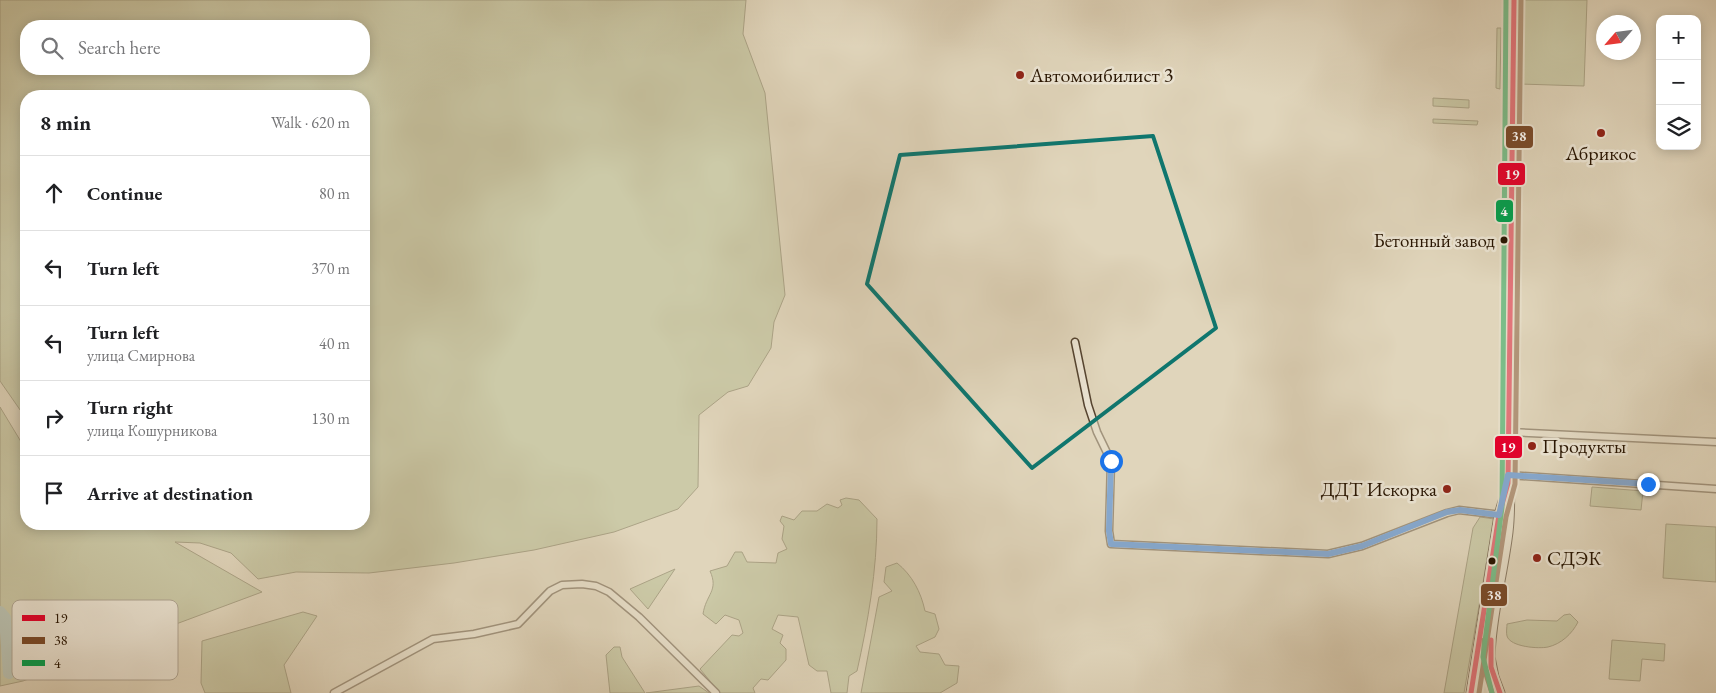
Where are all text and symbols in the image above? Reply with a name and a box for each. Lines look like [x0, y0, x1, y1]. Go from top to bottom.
north arrow [1596, 15, 1641, 60]
map controls [1656, 15, 1701, 150]
button: + [1656, 15, 1701, 60]
search box [20, 20, 370, 75]
icon: search [38, 34, 66, 62]
text: Search here [78, 35, 160, 60]
button: − [1656, 60, 1701, 105]
place label: Автомоибилист 3 [1029, 62, 1173, 88]
marker: Автомоибилист 3 [1014, 69, 1026, 81]
button: layers [1656, 105, 1701, 150]
text: 8 min [40, 109, 91, 136]
text: Walk · 620 m [271, 112, 350, 133]
line badge: 38 [1505, 125, 1534, 149]
text: 38 [1512, 127, 1526, 145]
marker: Абрикос [1595, 127, 1607, 139]
place label: Абрикос [1565, 140, 1636, 166]
line badge: 19 [1497, 162, 1526, 186]
text: 19 [1505, 165, 1520, 183]
icon: ahead [40, 179, 68, 207]
text: Continue [87, 181, 162, 206]
text: 80 m [319, 183, 350, 204]
line badge: 4 [1495, 199, 1514, 223]
text: 4 [1500, 202, 1508, 220]
place label: Бетонный завод [1374, 228, 1495, 253]
marker: Бетонный завод [1499, 235, 1509, 245]
icon: left [40, 254, 68, 282]
text: Turn left [87, 256, 159, 281]
text: 370 m [311, 258, 350, 279]
text: Turn left [87, 320, 159, 345]
icon: left [40, 329, 68, 357]
text: 40 m [319, 333, 350, 354]
text: улица Смирнова [87, 345, 195, 366]
text: Turn right [87, 395, 173, 420]
icon: right [40, 404, 68, 432]
text: 130 m [311, 408, 350, 429]
text: улица Кошурникова [87, 420, 217, 441]
place label: Продукты [1542, 433, 1626, 459]
line badge: 19 [1494, 435, 1523, 459]
text: 19 [1501, 438, 1516, 456]
marker: Продукты [1526, 440, 1538, 452]
route start [1100, 450, 1123, 473]
route end [1637, 473, 1660, 496]
place label: ДДТ Искорка [1321, 476, 1437, 502]
icon: arrive [40, 479, 68, 507]
text: Arrive at destination [87, 481, 253, 506]
marker: ДДТ Искорка [1441, 483, 1453, 495]
place label: СДЭК [1547, 545, 1602, 571]
marker: СДЭК [1531, 552, 1543, 564]
unlabelled marker [1487, 556, 1497, 566]
line badge: 38 [1480, 583, 1508, 607]
text: 38 [1487, 586, 1501, 604]
legend [12, 600, 178, 680]
text: 19 [54, 609, 68, 627]
text: 38 [54, 631, 68, 649]
text: 4 [54, 654, 61, 672]

